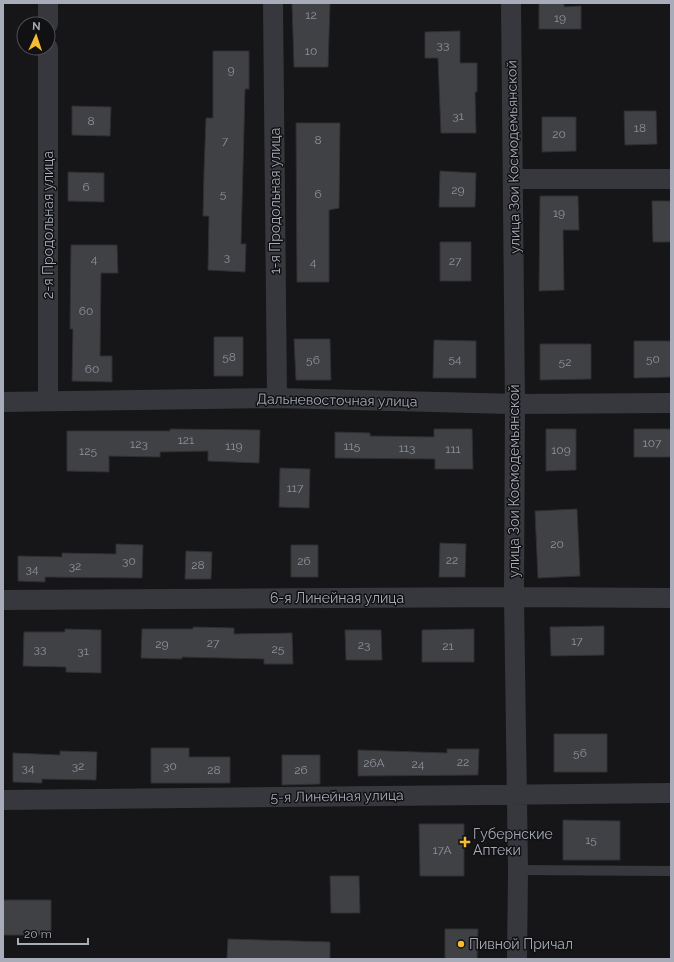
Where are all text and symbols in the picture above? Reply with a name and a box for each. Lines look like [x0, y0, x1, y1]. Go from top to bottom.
house number: 12 [305, 8, 317, 22]
house number: 19 [554, 11, 566, 25]
north arrow [16, 16, 56, 56]
text: N [32, 20, 41, 33]
house number: 33 [437, 38, 449, 52]
house number: 10 [305, 44, 317, 58]
street label: улица Зои Космодемьянской [503, 60, 523, 254]
house number: 9 [227, 63, 235, 77]
house number: 31 [452, 109, 464, 123]
house number: 8 [87, 114, 95, 128]
house number: 18 [634, 121, 646, 135]
house number: 20 [552, 127, 566, 141]
street label: 1-я Продольная улица [267, 128, 283, 274]
house number: 8 [314, 133, 322, 147]
house number: 7 [222, 134, 229, 148]
street label: 2-я Продольная улица [40, 151, 56, 299]
house number: 6 [82, 180, 90, 194]
house number: 29 [451, 183, 465, 197]
house number: 5 [220, 187, 227, 201]
house number: 6 [314, 187, 322, 201]
house number: 19 [553, 206, 565, 220]
house number: 3 [224, 250, 230, 264]
house number: 4 [91, 252, 98, 266]
house number: 27 [449, 254, 462, 268]
house number: 4 [310, 255, 317, 269]
house number: 60 [79, 304, 93, 318]
house number: 58 [222, 350, 236, 364]
house number: 54 [448, 352, 462, 366]
house number: 50 [646, 352, 660, 366]
house number: 56 [306, 353, 320, 367]
house number: 52 [559, 355, 571, 369]
house number: 60 [85, 362, 99, 376]
street label: улица Зои Космодемьянской [506, 384, 522, 578]
street label: Дальневосточная улица [256, 391, 418, 409]
house number: 121 [178, 433, 194, 447]
house number: 107 [643, 436, 662, 450]
house number: 123 [130, 437, 148, 451]
house number: 119 [225, 439, 243, 453]
house number: 115 [344, 439, 361, 453]
house number: 113 [399, 441, 415, 455]
house number: 111 [445, 442, 461, 456]
house number: 109 [551, 443, 571, 457]
house number: 125 [79, 444, 97, 458]
house number: 117 [287, 481, 304, 495]
house number: 20 [550, 537, 564, 551]
house number: 22 [446, 553, 458, 567]
house number: 30 [122, 554, 136, 568]
house number: 26 [297, 554, 311, 568]
house number: 28 [191, 558, 205, 572]
house number: 32 [69, 559, 81, 573]
house number: 34 [26, 562, 39, 576]
street label: 6-я Линейная улица [270, 590, 404, 606]
house number: 17 [571, 634, 583, 648]
house number: 27 [207, 636, 220, 650]
house number: 29 [155, 637, 169, 651]
house number: 23 [358, 638, 370, 652]
house number: 21 [442, 639, 454, 653]
house number: 33 [34, 642, 46, 656]
house number: 25 [272, 642, 285, 656]
house number: 31 [77, 644, 89, 658]
house number: 56 [573, 746, 587, 760]
house number: 22 [457, 755, 469, 769]
house number: 26А [363, 756, 385, 770]
house number: 24 [412, 757, 425, 771]
house number: 32 [72, 759, 84, 773]
house number: 30 [163, 759, 177, 773]
house number: 34 [22, 761, 35, 775]
house number: 28 [207, 763, 221, 777]
house number: 26 [294, 763, 308, 777]
street label: 5-я Линейная улица [270, 787, 404, 805]
place label: Губернские Аптеки [473, 826, 553, 858]
house number: 15 [585, 833, 597, 847]
marker: Губернские Аптеки [460, 837, 470, 847]
house number: 17А [432, 843, 452, 857]
scale bar [18, 920, 88, 946]
text: 20 m [24, 927, 52, 941]
place label: Пивной Причал [469, 936, 573, 952]
marker: Пивной Причал [456, 939, 466, 949]

